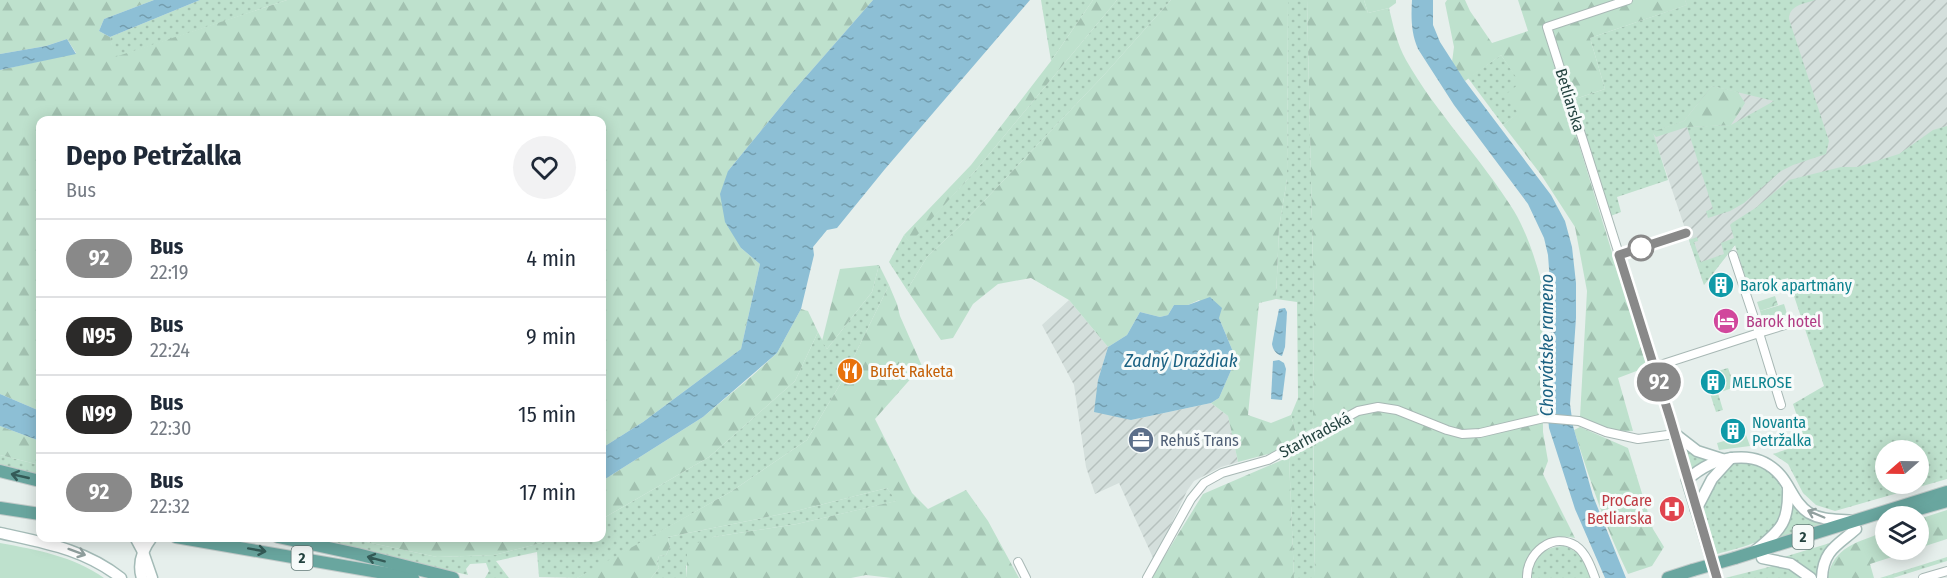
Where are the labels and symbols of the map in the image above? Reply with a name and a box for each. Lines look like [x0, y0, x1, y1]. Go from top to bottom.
street label: Betliarska [1551, 66, 1589, 134]
unlabelled marker [1628, 235, 1654, 261]
building icon: Barok apartmány [1706, 270, 1736, 300]
water label: Chorvátske rameno [1536, 274, 1558, 416]
place label: Barok apartmány [1740, 276, 1853, 295]
hotel icon: Barok hotel [1711, 306, 1741, 336]
place label: Barok hotel [1746, 312, 1821, 331]
water label: Zadný Draždiak [1123, 350, 1238, 372]
restaurant icon: Bufet Raketa [835, 356, 865, 386]
place label: Bufet Raketa [870, 362, 953, 381]
line badge: 92 [1632, 362, 1686, 401]
building icon: MELROSE [1698, 367, 1728, 397]
place label: MELROSE [1732, 373, 1792, 392]
street label: Starhradská [1276, 408, 1354, 462]
place label: Novanta Petržalka [1752, 413, 1812, 450]
building icon: Novanta Petržalka [1718, 416, 1748, 446]
office icon: Rehuš Trans [1126, 425, 1156, 455]
place label: Rehuš Trans [1160, 431, 1239, 450]
north arrow [1875, 440, 1929, 494]
one-way arrow [11, 470, 30, 481]
place label: ProCare Betliarska [1587, 491, 1652, 528]
hospital icon: ProCare Betliarska [1657, 494, 1687, 524]
one-way arrow [1807, 508, 1825, 519]
road number: 2 [1792, 525, 1814, 549]
one-way arrow [246, 545, 266, 556]
road number: 2 [292, 546, 312, 570]
one-way arrow [67, 548, 86, 559]
one-way arrow [366, 552, 385, 564]

